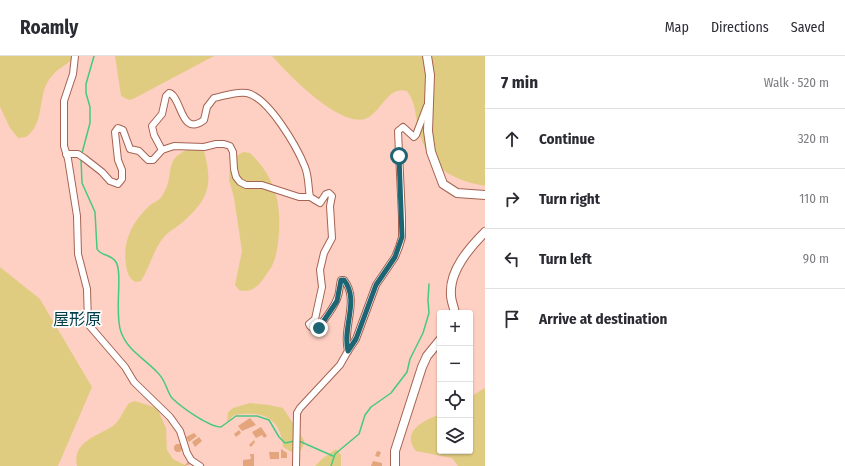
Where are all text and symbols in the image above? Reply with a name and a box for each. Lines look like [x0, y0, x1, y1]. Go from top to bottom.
text: Roamly [20, 16, 78, 39]
text: Map [665, 19, 689, 36]
text: Directions [711, 19, 769, 36]
text: Saved [791, 19, 825, 36]
text: 7 min [501, 72, 538, 93]
text: Walk · 520 m [764, 75, 829, 90]
icon: ahead [501, 128, 523, 150]
text: Continue [539, 130, 595, 148]
text: 320 m [798, 131, 829, 146]
route start [390, 147, 408, 165]
icon: right [501, 188, 523, 210]
text: Turn right [539, 190, 600, 208]
text: 110 m [799, 191, 829, 206]
icon: left [501, 248, 523, 270]
text: Turn left [539, 250, 592, 268]
text: 90 m [803, 251, 829, 266]
icon: arrive [501, 308, 523, 330]
district label: 屋形原 [53, 310, 101, 329]
map controls [437, 310, 473, 454]
button: + [437, 310, 473, 346]
text: Arrive at destination [539, 310, 667, 328]
route end [310, 319, 328, 337]
button: − [437, 346, 473, 382]
button: locate [437, 382, 473, 418]
button: layers [437, 418, 473, 454]

